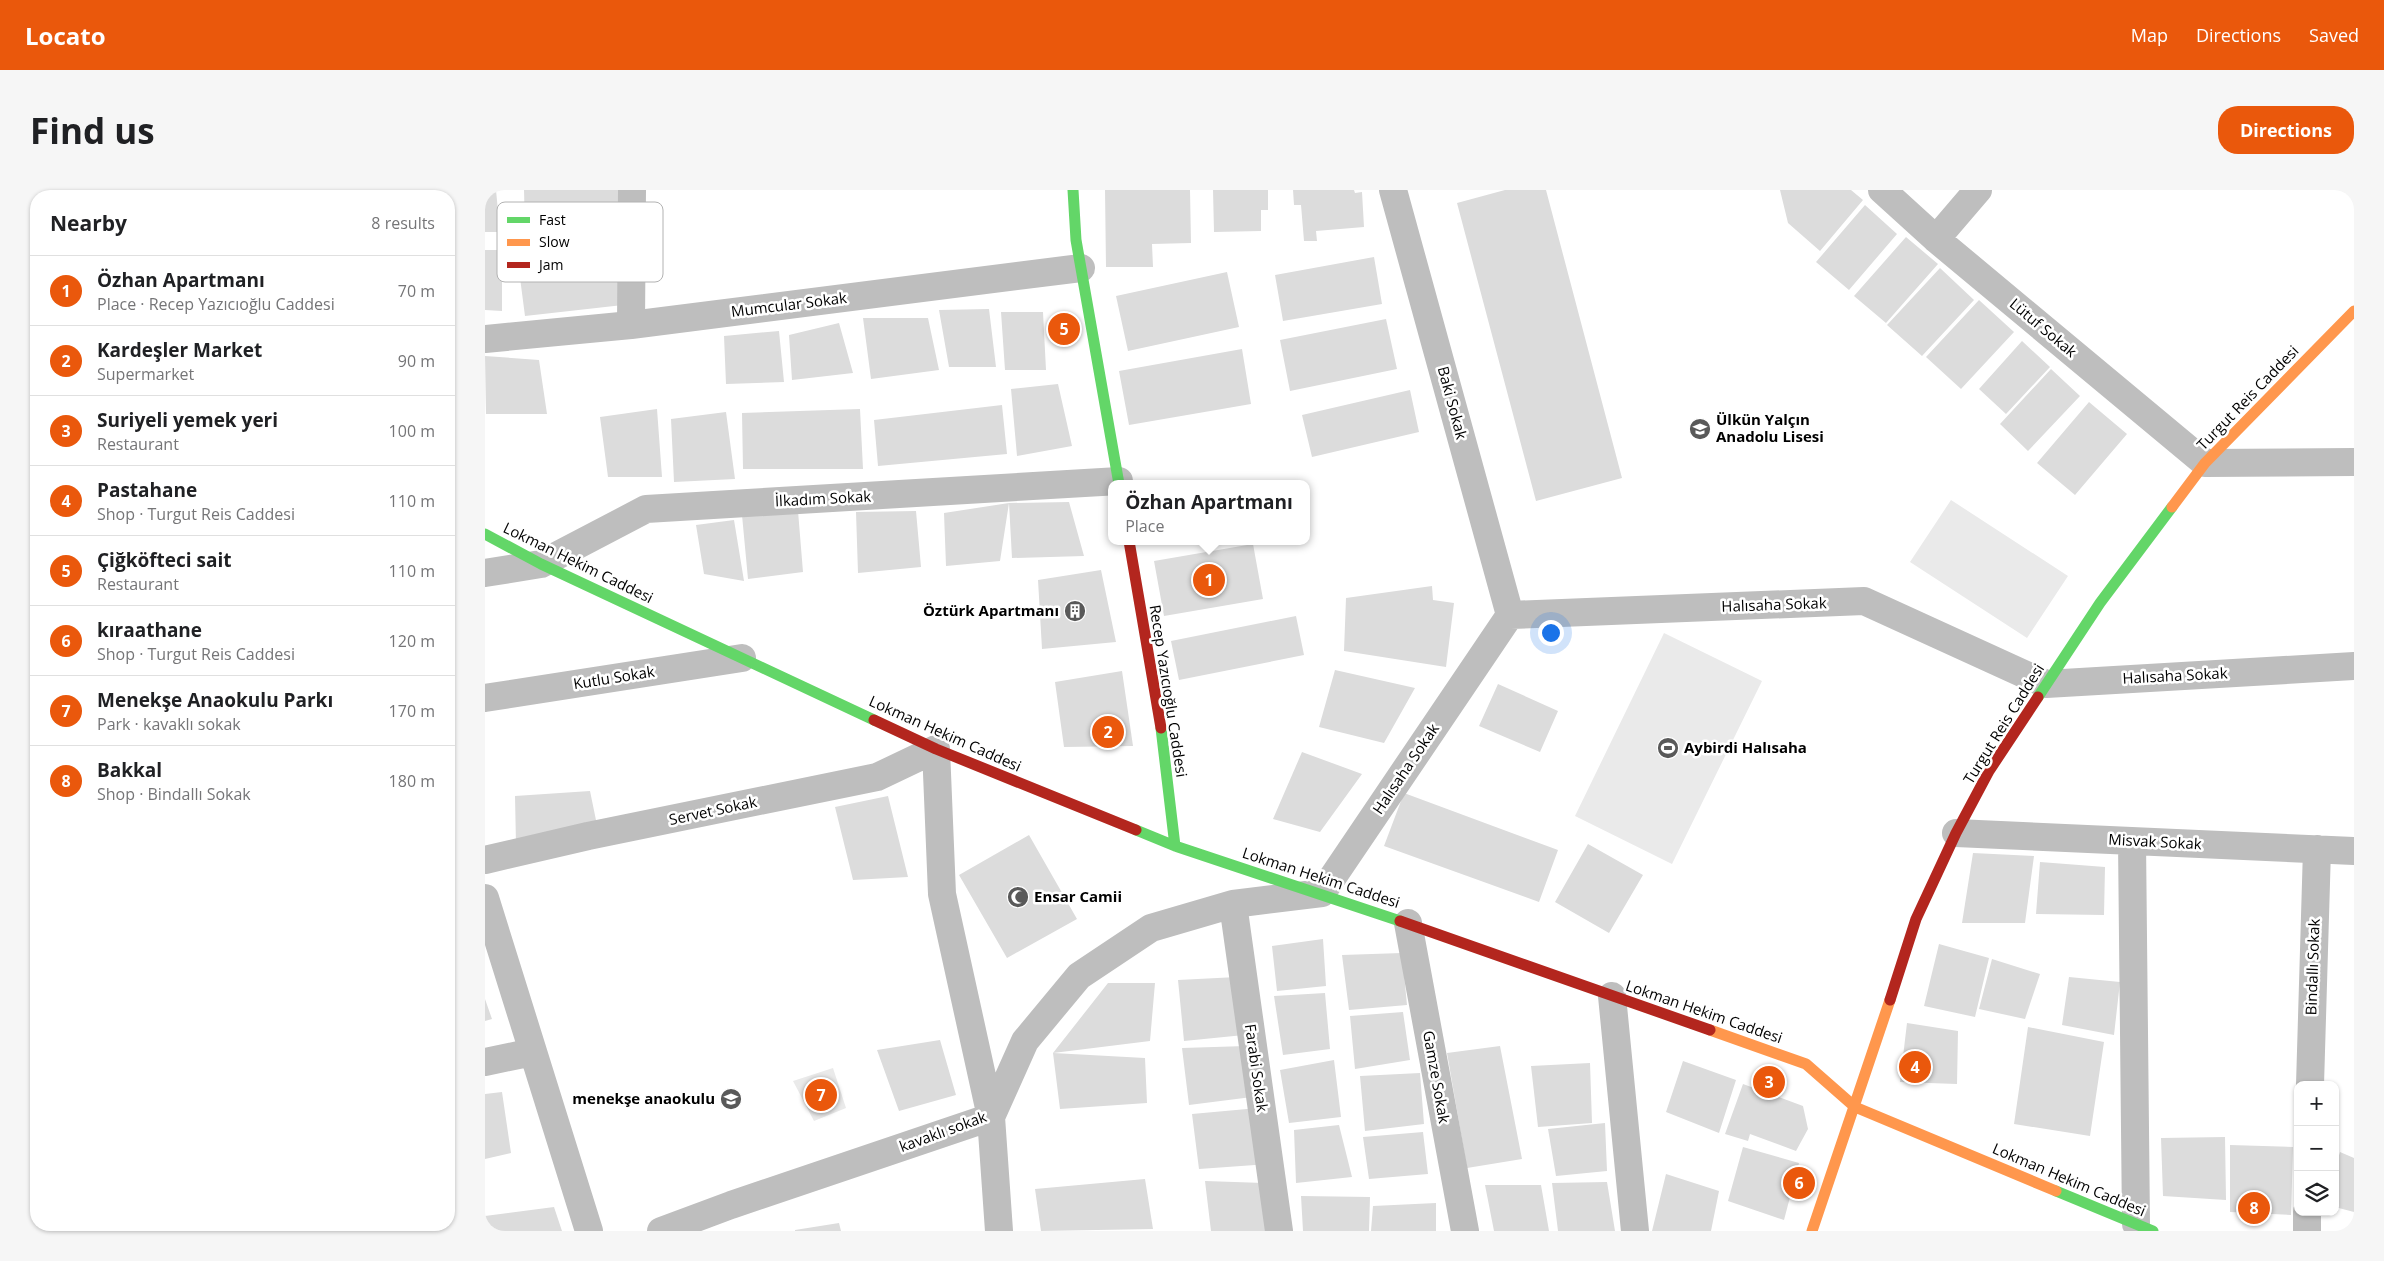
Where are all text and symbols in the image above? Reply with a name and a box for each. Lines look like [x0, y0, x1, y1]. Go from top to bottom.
text: Locato [25, 19, 106, 52]
text: Map [2131, 23, 2168, 47]
text: Directions [2196, 23, 2281, 47]
text: Saved [2309, 23, 2359, 47]
button: Directions [2218, 106, 2354, 154]
text: Find us [30, 107, 155, 154]
legend [497, 202, 663, 282]
text: Nearby [50, 209, 127, 237]
text: Fast [539, 210, 566, 229]
text: 8 results [371, 212, 435, 234]
text: Slow [539, 232, 570, 251]
text: Jam [537, 255, 564, 274]
text: Özhan Apartmanı [97, 267, 265, 293]
text: 1 [61, 280, 71, 302]
text: 70 m [398, 280, 435, 302]
street label: Mumcular Sokak [730, 287, 848, 321]
text: Place · Recep Yazıcıoğlu Caddesi [97, 293, 335, 315]
street label: Lütuf Sokak [2006, 293, 2082, 361]
pin: 5 [1048, 310, 1080, 348]
text: Kardeşler Market [97, 337, 262, 363]
street label: Turgut Reis Caddesi [2192, 341, 2302, 454]
text: 2 [61, 350, 71, 372]
text: 90 m [398, 350, 435, 372]
text: Supermarket [97, 363, 194, 385]
street label: Baki Sokak [1434, 364, 1472, 442]
text: Suriyeli yemek yeri [97, 407, 278, 433]
place label: Ülkün Yalçın Anadolu Lisesi [1716, 409, 1824, 446]
school or university icon: Ülkün Yalçın Anadolu Lisesi [1688, 417, 1712, 441]
text: 3 [61, 420, 71, 442]
text: 100 m [389, 420, 435, 442]
text: Restaurant [97, 433, 179, 455]
text: Pastahane [97, 477, 197, 503]
popup [1108, 480, 1310, 545]
street label: İlkadım Sokak [774, 485, 872, 511]
text: Özhan Apartmanı [1125, 489, 1293, 515]
text: 4 [61, 490, 71, 512]
text: 110 m [389, 490, 435, 512]
text: Shop · Turgut Reis Caddesi [97, 503, 295, 525]
text: Place [1125, 515, 1164, 537]
street label: Lokman Hekim Caddesi [500, 517, 657, 607]
text: Çiğköfteci sait [97, 547, 231, 573]
text: 5 [61, 560, 71, 582]
text: 110 m [389, 560, 435, 582]
pin: 1 [1193, 561, 1225, 599]
text: Restaurant [97, 573, 179, 595]
street label: Halısaha Sokak [1721, 592, 1827, 616]
building icon: Öztürk Apartmanı [1063, 599, 1087, 623]
place label: Öztürk Apartmanı [923, 600, 1059, 620]
street label: Recep Yazıcıoğlu Caddesi [1145, 603, 1193, 779]
text: kıraathane [97, 617, 202, 643]
your location [1538, 620, 1564, 646]
text: 6 [61, 630, 71, 652]
text: 120 m [389, 630, 435, 652]
text: Shop · Turgut Reis Caddesi [97, 643, 295, 665]
street label: Turgut Reis Caddesi [1958, 660, 2048, 787]
street label: Kutlu Sokak [572, 661, 656, 693]
street label: Halısaha Sokak [2122, 662, 2228, 688]
text: Menekşe Anaokulu Parkı [97, 687, 333, 713]
street label: Lokman Hekim Caddesi [866, 691, 1025, 776]
text: 7 [61, 700, 71, 722]
text: 170 m [389, 700, 435, 722]
text: Park · kavaklı sokak [97, 713, 241, 735]
pin: 2 [1092, 713, 1124, 751]
street label: Halısaha Sokak [1367, 719, 1443, 818]
sports icon: Aybirdi Halısaha [1656, 736, 1680, 760]
place label: Aybirdi Halısaha [1684, 737, 1807, 757]
text: Bakkal [97, 757, 162, 783]
text: 8 [61, 770, 71, 792]
text: 180 m [389, 770, 435, 792]
text: Shop · Bindallı Sokak [97, 783, 251, 805]
street label: Servet Sokak [667, 791, 759, 829]
street label: Misvak Sokak [2108, 829, 2202, 853]
street label: Lokman Hekim Caddesi [1240, 842, 1403, 912]
mosque icon: Ensar Camii [1006, 885, 1030, 909]
place label: Ensar Camii [1034, 886, 1122, 906]
street label: Bindallı Sokak [2300, 918, 2324, 1016]
street label: Lokman Hekim Caddesi [1623, 975, 1785, 1047]
street label: Farabi Sokak [1241, 1023, 1273, 1113]
street label: Gamze Sokak [1419, 1029, 1455, 1125]
pin: 4 [1899, 1048, 1931, 1086]
pin: 3 [1753, 1063, 1785, 1101]
pin: 7 [805, 1076, 837, 1114]
map controls [2294, 1081, 2339, 1216]
button: + [2294, 1081, 2339, 1126]
school or university icon: menekşe anaokulu [719, 1087, 743, 1111]
place label: menekşe anaokulu [572, 1088, 715, 1108]
street label: kavaklı sokak [896, 1106, 989, 1156]
button: − [2294, 1126, 2339, 1171]
street label: Lokman Hekim Caddesi [1990, 1138, 2149, 1220]
pin: 6 [1783, 1164, 1815, 1202]
button: layers [2294, 1171, 2339, 1216]
pin: 8 [2238, 1189, 2270, 1227]

